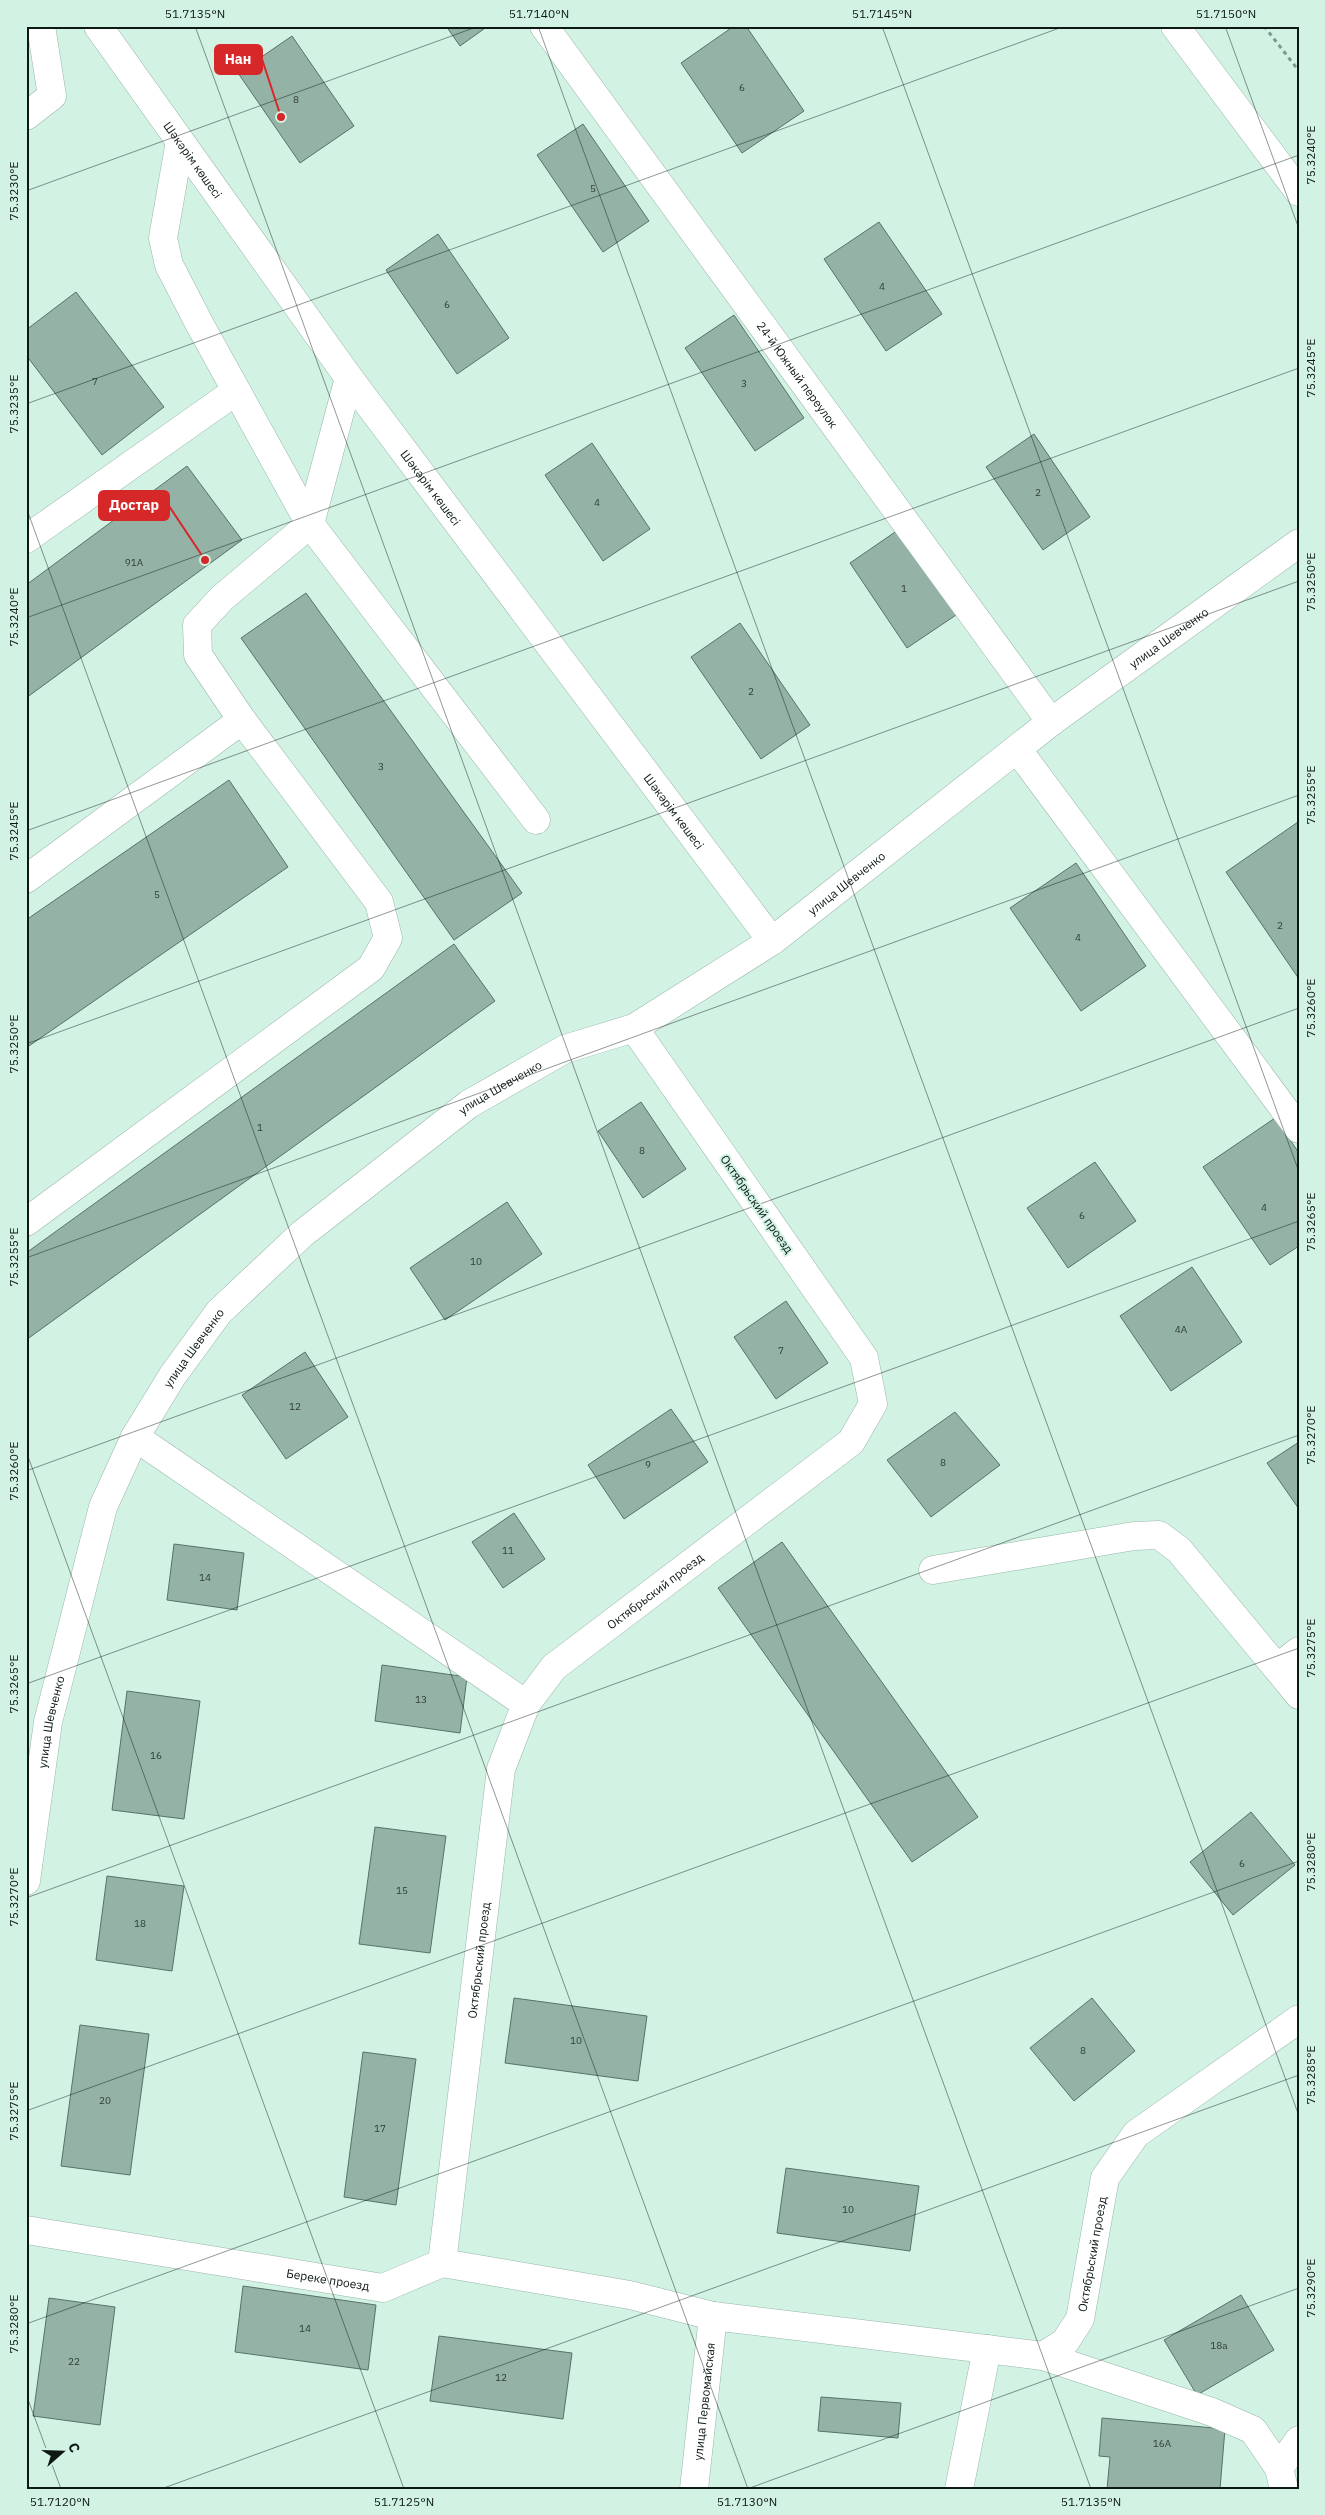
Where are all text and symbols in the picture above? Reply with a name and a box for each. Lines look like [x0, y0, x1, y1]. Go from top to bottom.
text: 51.7135°N [165, 6, 225, 21]
text: 51.7140°N [509, 6, 569, 21]
text: 51.7145°N [852, 6, 912, 21]
text: 51.7150°N [1196, 6, 1256, 21]
callout: Нан [215, 45, 262, 74]
text: Нан [225, 50, 251, 68]
house number: 6 [739, 81, 745, 94]
house number: 8 [293, 93, 299, 106]
street label: Шәкәрім көшесі [161, 118, 226, 201]
text: 75.3240°E [1303, 125, 1318, 185]
text: 75.3230°E [6, 161, 21, 221]
house number: 5 [590, 182, 596, 195]
house number: 4 [879, 280, 885, 293]
house number: 6 [444, 298, 450, 311]
street label: 24-й Южный переулок [754, 318, 842, 431]
text: 75.3245°E [1303, 338, 1318, 398]
text: 75.3235°E [6, 374, 21, 434]
house number: 7 [92, 375, 98, 388]
house number: 3 [741, 377, 747, 390]
street label: Шәкәрім көшесі [398, 446, 464, 528]
house number: 2 [1035, 486, 1041, 499]
callout: Достар [99, 491, 169, 520]
text: Достар [109, 496, 159, 514]
house number: 4 [594, 496, 600, 509]
text: 75.3250°E [1303, 552, 1318, 612]
house number: 91А [125, 556, 144, 569]
house number: 1 [901, 582, 907, 595]
text: 75.3240°E [6, 587, 21, 647]
street label: улица Шевченко [1126, 604, 1211, 671]
house number: 2 [748, 685, 754, 698]
house number: 3 [378, 760, 384, 773]
text: 75.3255°E [1303, 765, 1318, 825]
street label: Шәкәрім көшесі [641, 770, 708, 852]
text: 75.3245°E [6, 801, 21, 861]
street label: улица Шевченко [805, 848, 888, 918]
house number: 5 [154, 888, 160, 901]
house number: 2 [1277, 919, 1283, 932]
house number: 4 [1075, 931, 1081, 944]
text: 75.3260°E [1303, 978, 1318, 1038]
text: 75.3250°E [6, 1014, 21, 1074]
street label: улица Шевченко [455, 1056, 544, 1117]
house number: 1 [257, 1121, 263, 1134]
house number: 8 [639, 1144, 645, 1157]
street label: Октябрьский проезд [717, 1152, 797, 1256]
text: 75.3265°E [1303, 1192, 1318, 1252]
house number: 4 [1261, 1201, 1267, 1214]
house number: 6 [1079, 1209, 1085, 1222]
text: 75.3255°E [6, 1227, 21, 1287]
house number: 10 [470, 1255, 482, 1268]
street label: улица Шевченко [160, 1305, 227, 1390]
house number: 4А [1175, 1323, 1188, 1336]
house number: 7 [778, 1344, 784, 1357]
house number: 12 [289, 1400, 301, 1413]
text: 75.3270°E [1303, 1405, 1318, 1465]
text: 75.3260°E [6, 1441, 21, 1501]
house number: 8 [940, 1456, 946, 1469]
house number: 9 [645, 1458, 651, 1471]
house number: 11 [502, 1544, 514, 1557]
street label: Октябрьский проезд [604, 1549, 706, 1632]
house number: 14 [199, 1571, 211, 1584]
text: 75.3275°E [1303, 1618, 1318, 1678]
text: 75.3265°E [6, 1654, 21, 1714]
street label: улица Шевченко [34, 1674, 67, 1769]
house number: 13 [415, 1693, 427, 1706]
house number: 16 [150, 1749, 162, 1762]
text: 75.3280°E [1303, 1832, 1318, 1892]
house number: 6 [1239, 1857, 1245, 1870]
text: 75.3270°E [6, 1867, 21, 1927]
house number: 15 [396, 1884, 408, 1897]
street label: Октябрьский проезд [464, 1901, 493, 2019]
house number: 18 [134, 1917, 146, 1930]
house number: 10 [570, 2034, 582, 2047]
house number: 8 [1080, 2044, 1086, 2057]
text: 75.3285°E [1303, 2045, 1318, 2105]
text: 75.3275°E [6, 2081, 21, 2141]
house number: 20 [99, 2094, 111, 2107]
house number: 17 [374, 2122, 386, 2135]
street label: Октябрьский проезд [1074, 2195, 1109, 2313]
house number: 10 [842, 2203, 854, 2216]
text: 75.3290°E [1303, 2258, 1318, 2318]
street label: Береке проезд [285, 2265, 371, 2293]
text: 75.3280°E [6, 2294, 21, 2354]
house number: 14 [299, 2322, 311, 2335]
house number: 18а [1210, 2339, 1228, 2352]
street label: улица Первомайская [690, 2342, 718, 2461]
house number: 22 [68, 2355, 80, 2368]
house number: 12 [495, 2371, 507, 2384]
north arrow [38, 2428, 88, 2478]
house number: 16А [1153, 2437, 1172, 2450]
text: С [64, 2440, 84, 2455]
text: 51.7120°N [30, 2494, 90, 2509]
text: 51.7125°N [374, 2494, 434, 2509]
text: 51.7130°N [717, 2494, 777, 2509]
text: 51.7135°N [1061, 2494, 1121, 2509]

